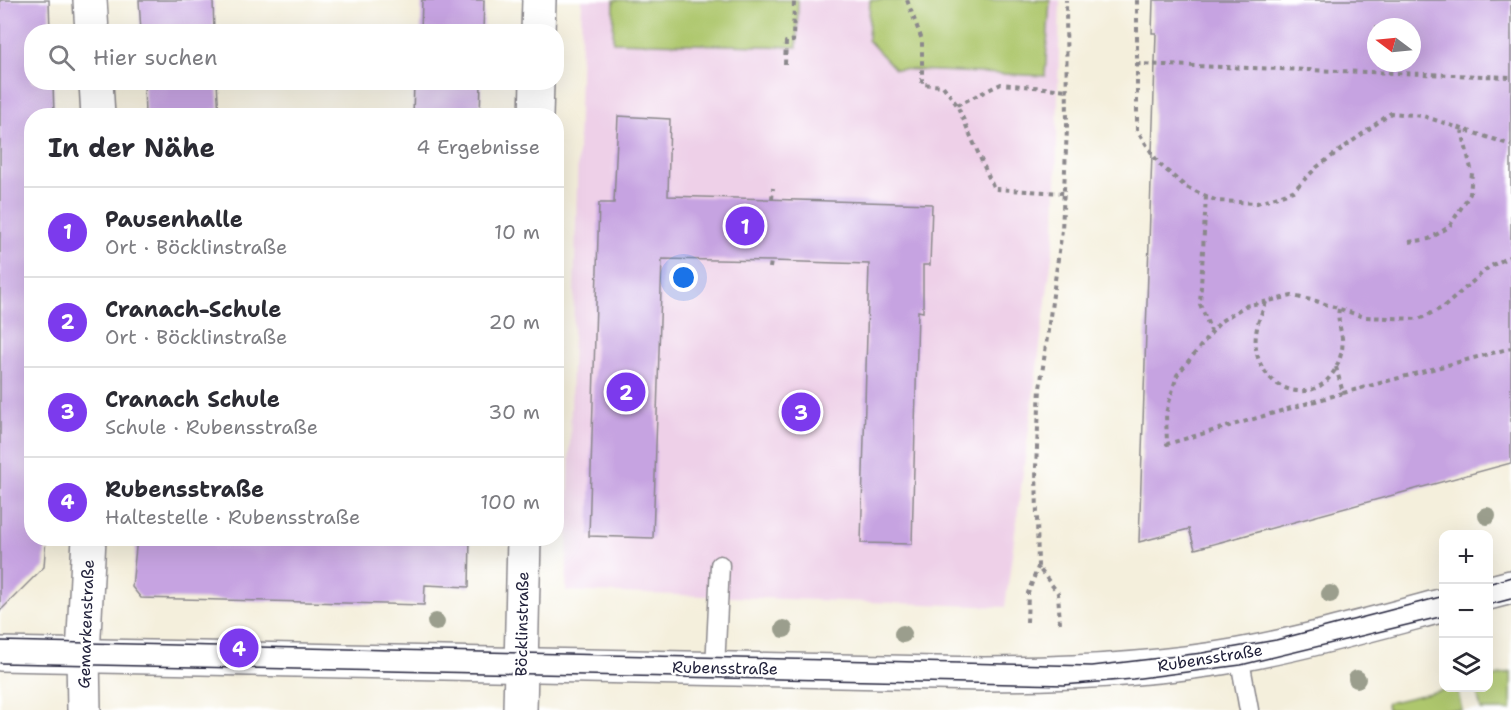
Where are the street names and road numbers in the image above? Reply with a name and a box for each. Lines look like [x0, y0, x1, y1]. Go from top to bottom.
street label: Gemarkenstraße [73, 559, 99, 689]
street label: Böcklinstraße [511, 571, 533, 677]
street label: Rubensstraße [1156, 639, 1264, 677]
street label: Rubensstraße [672, 657, 778, 679]

